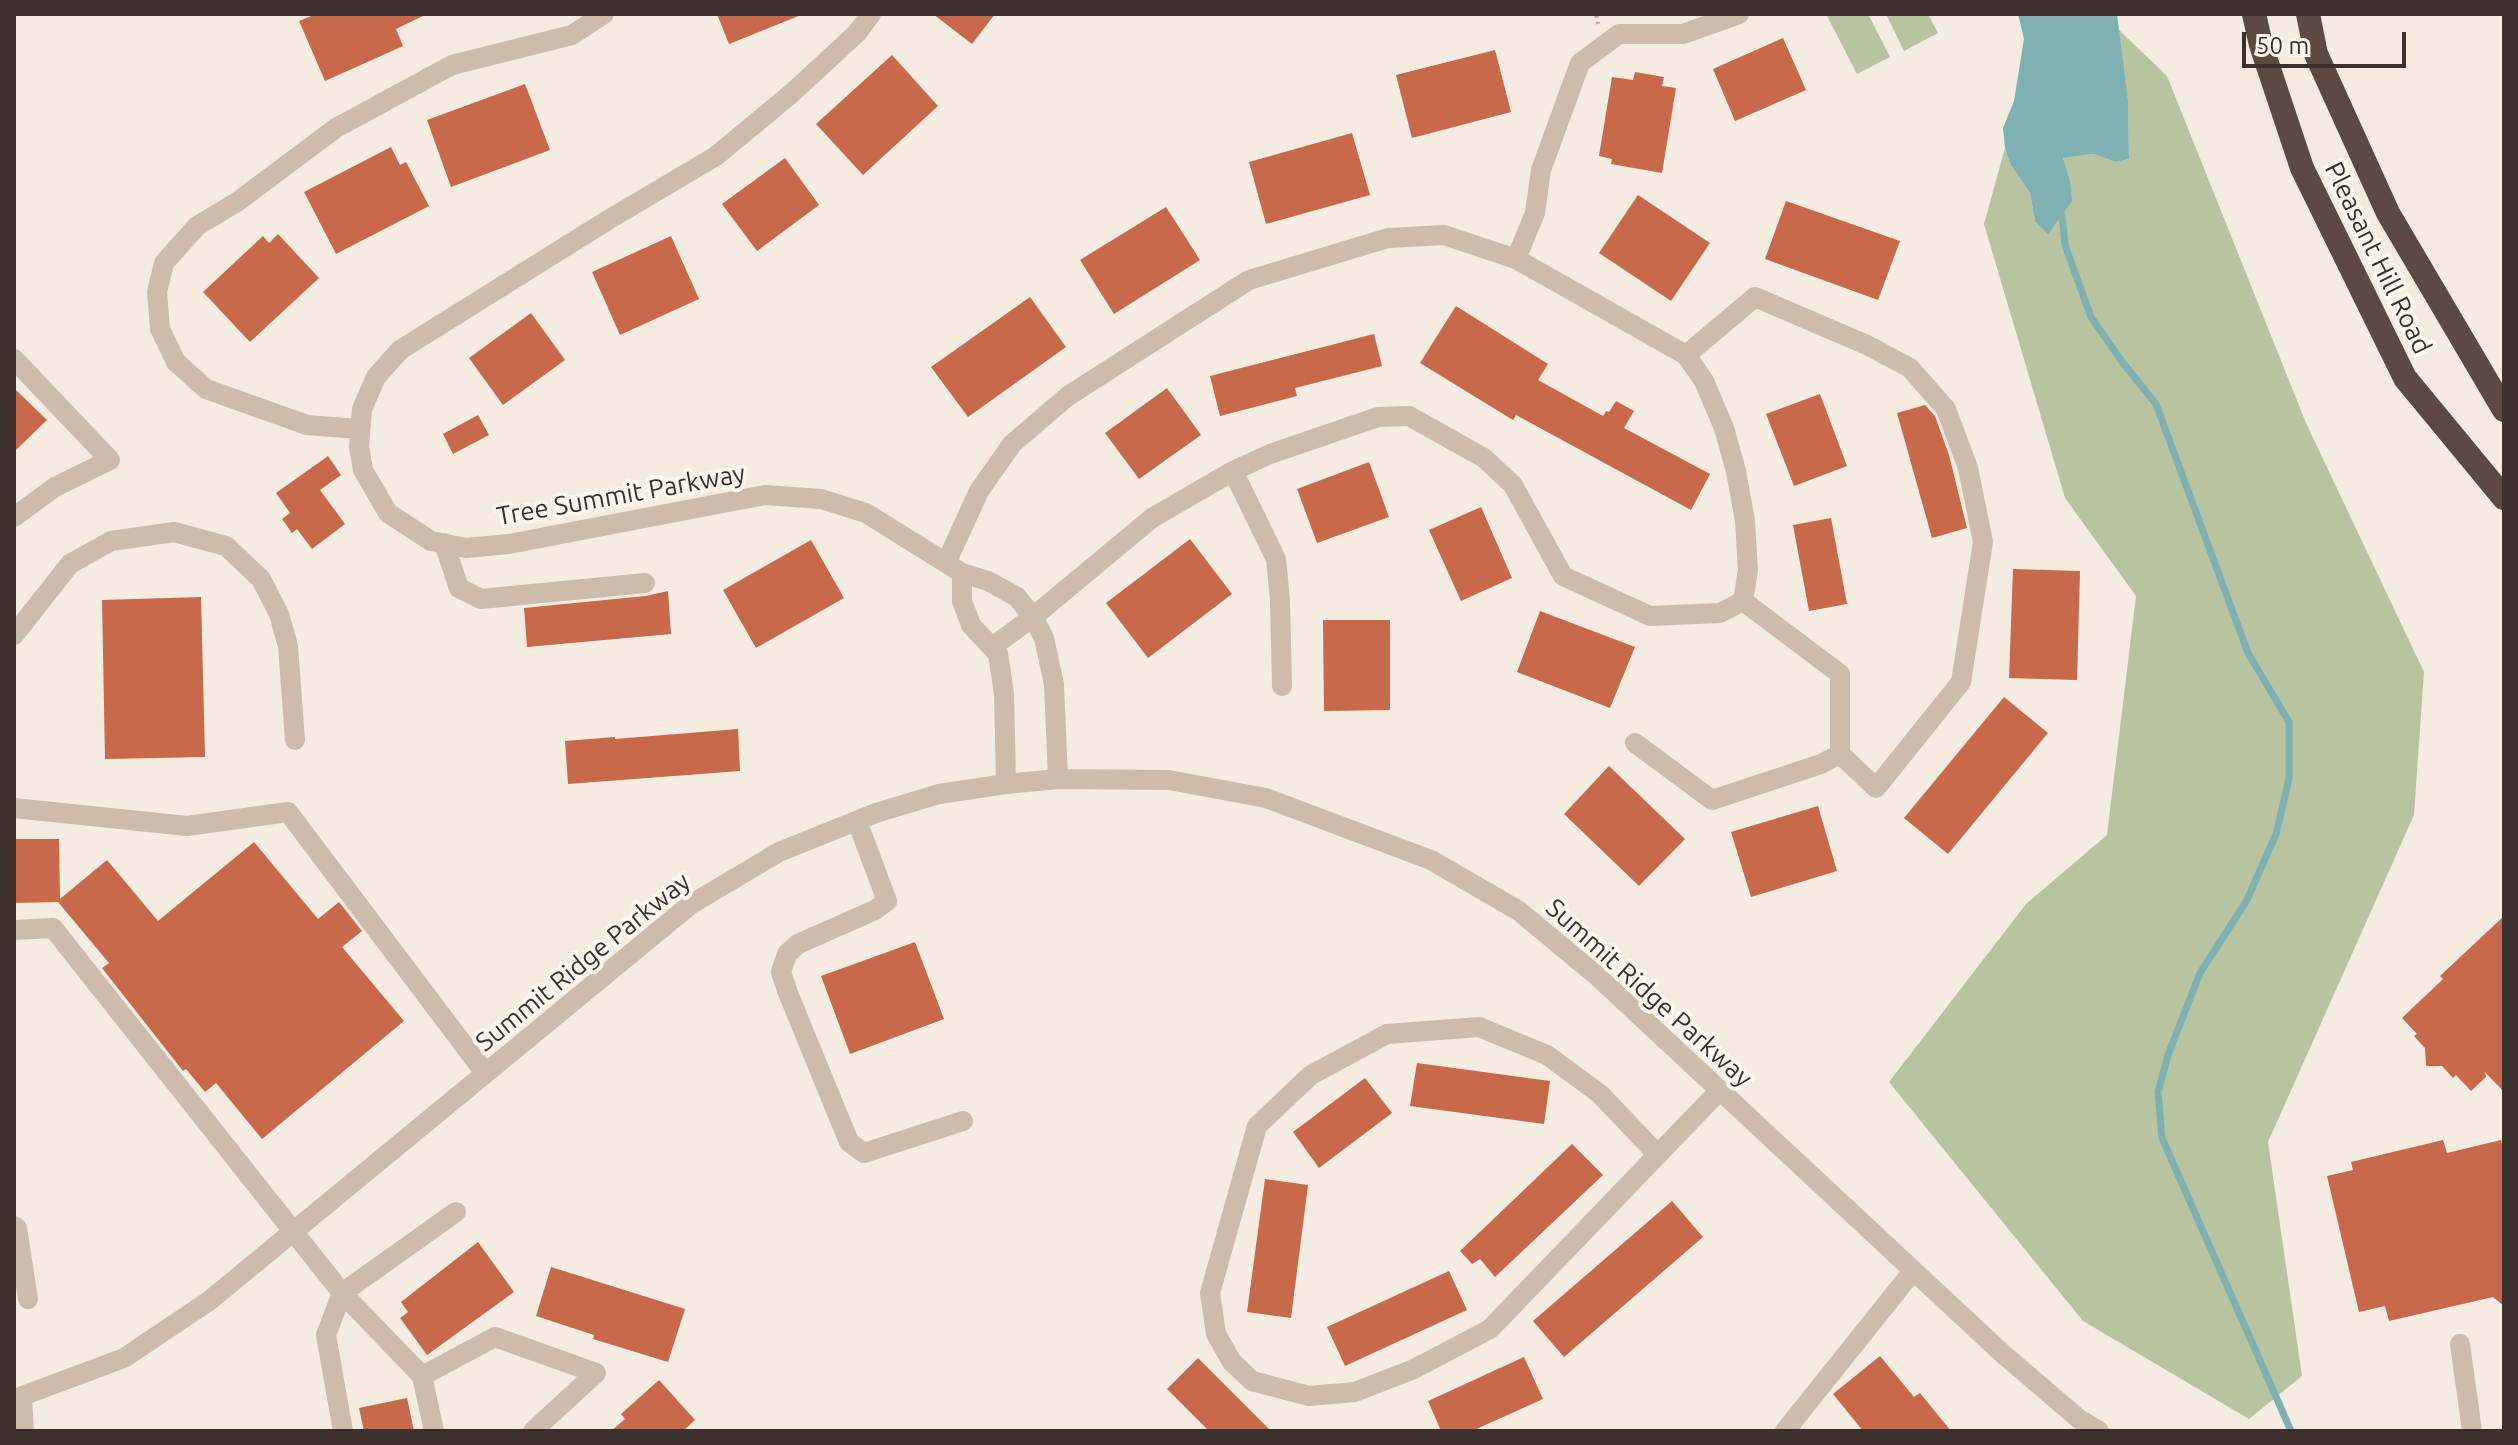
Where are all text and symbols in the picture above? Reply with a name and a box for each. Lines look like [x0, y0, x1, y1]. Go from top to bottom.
scale bar [2246, 16, 2410, 66]
text: 50 m [2256, 32, 2309, 59]
street label: Pleasant Hill Road [2318, 157, 2438, 359]
street label: Tree Summit Parkway [494, 458, 748, 532]
street label: Summit Ridge Parkway [470, 866, 696, 1058]
street label: Summit Ridge Parkway [1540, 892, 1758, 1094]

